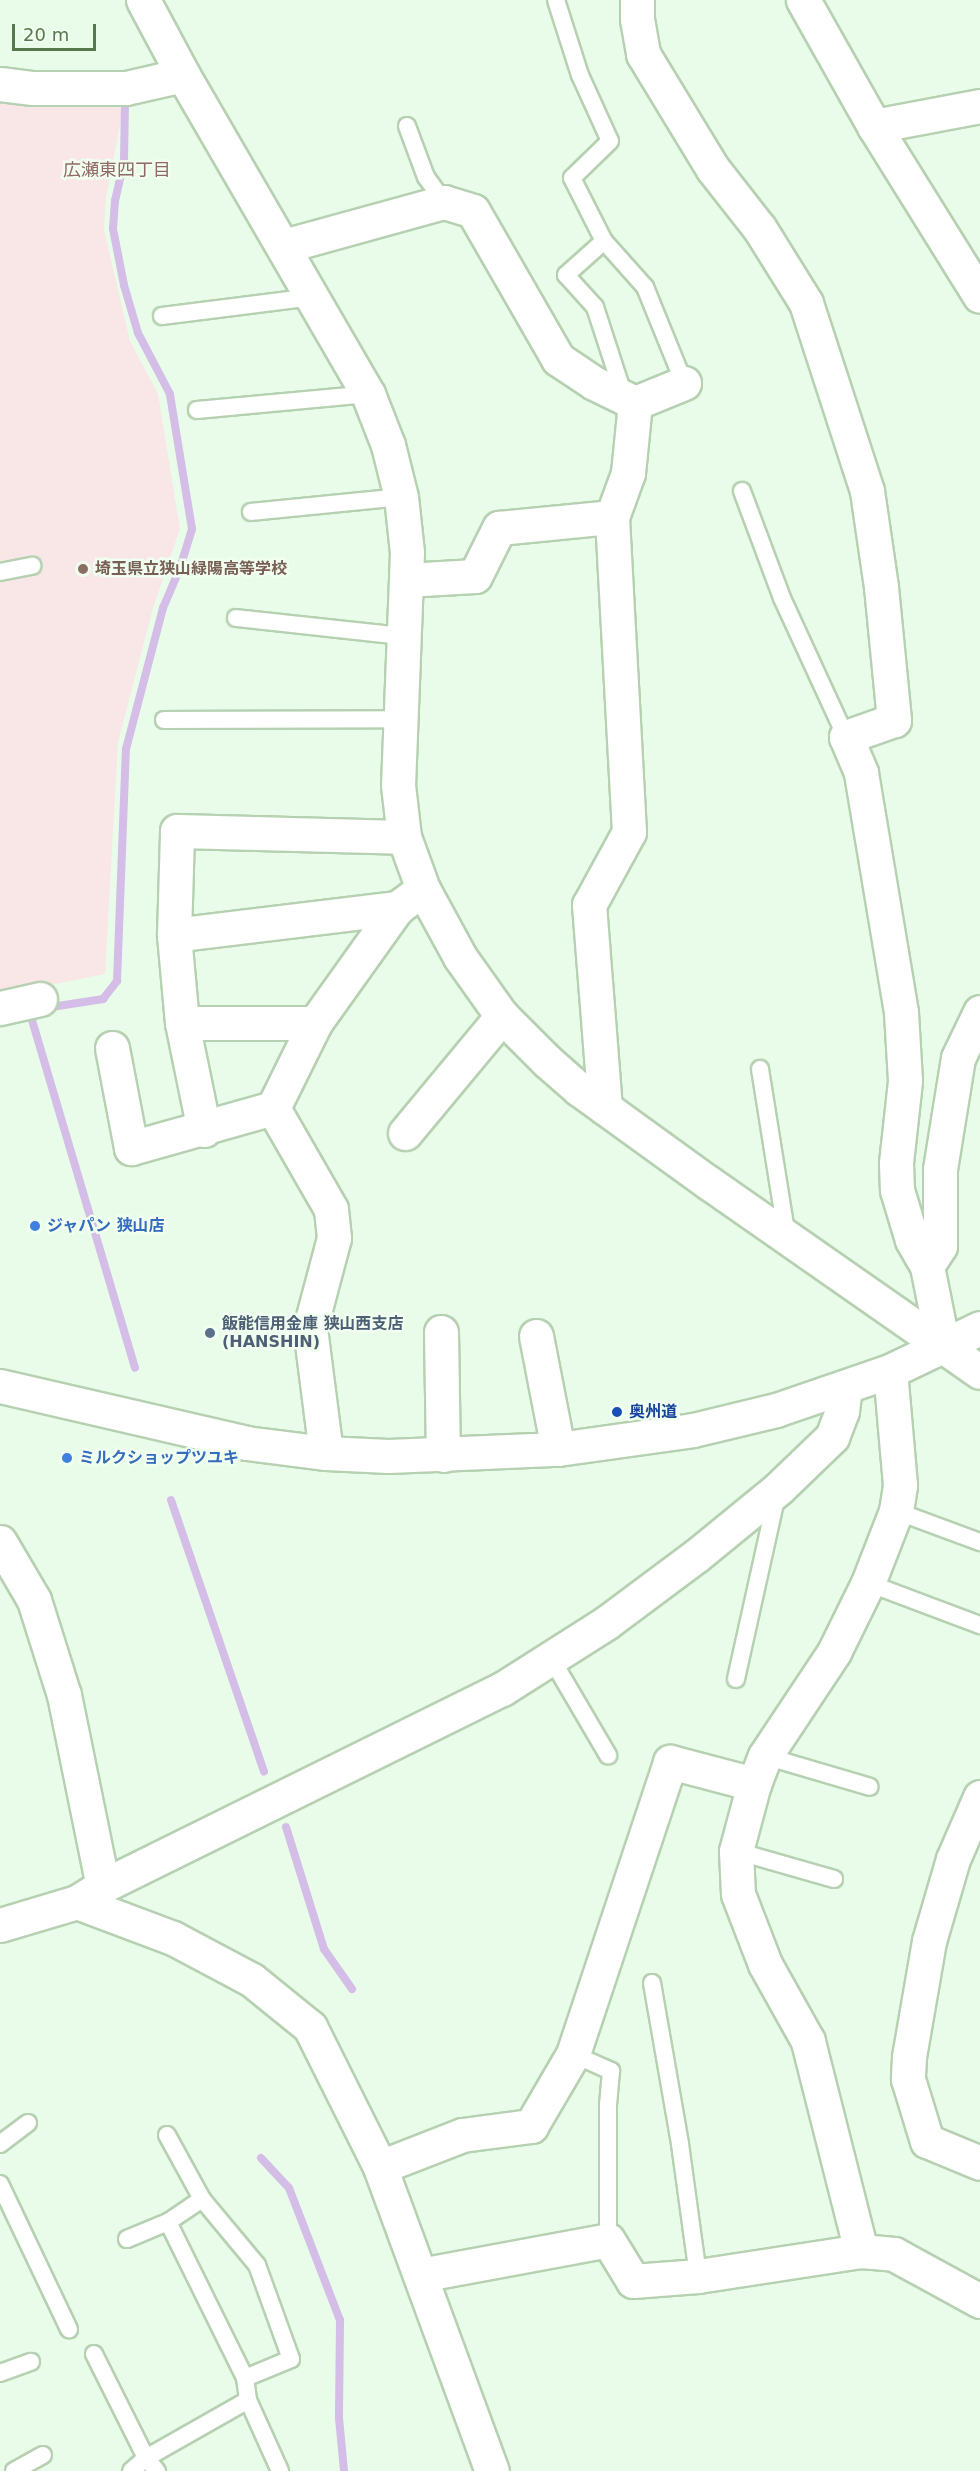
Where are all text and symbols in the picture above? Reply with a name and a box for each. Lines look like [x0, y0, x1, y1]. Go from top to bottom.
scale bar [15, 12, 99, 50]
text: 20 m [23, 24, 69, 45]
district label: 広瀬東四丁目 [63, 159, 171, 181]
place label: 埼玉県立狭山緑陽高等学校 [95, 559, 287, 579]
marker: 埼玉県立狭山緑陽高等学校 [76, 562, 90, 576]
place label: ジャパン 狭山店 [47, 1216, 165, 1236]
marker: ジャパン 狭山店 [28, 1219, 42, 1233]
place label: 飯能信用金庫 狭山西支店 (HANSHIN) [222, 1314, 404, 1352]
marker: 飯能信用金庫 狭山西支店 (HANSHIN) [203, 1326, 217, 1340]
place label: 奥州道 [629, 1402, 677, 1422]
marker: 奥州道 [610, 1405, 624, 1419]
place label: ミルクショップツユキ [79, 1448, 239, 1468]
marker: ミルクショップツユキ [60, 1451, 74, 1465]

